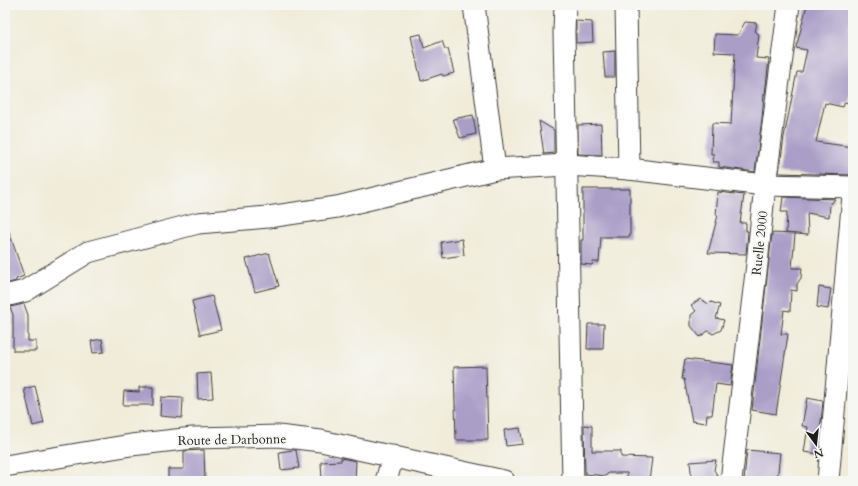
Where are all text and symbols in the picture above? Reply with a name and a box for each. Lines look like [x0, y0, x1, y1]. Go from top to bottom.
street label: Ruelle 2000 [748, 210, 772, 276]
north arrow [796, 424, 836, 464]
street label: Route de Darbonne [178, 430, 287, 450]
text: N [811, 445, 825, 462]

